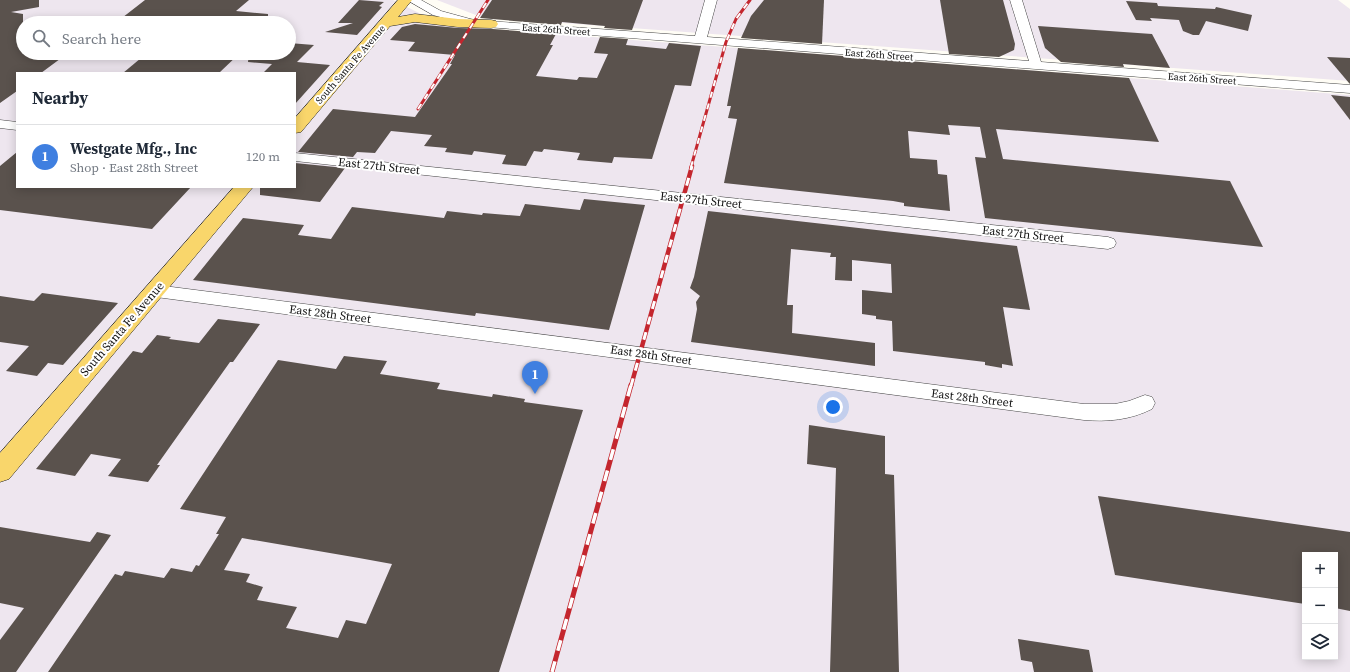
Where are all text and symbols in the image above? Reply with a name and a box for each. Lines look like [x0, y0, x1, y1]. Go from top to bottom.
search box [16, 16, 296, 60]
street label: East 26th Street [521, 21, 591, 38]
street label: South Santa Fe Avenue [313, 22, 388, 106]
icon: search [30, 27, 52, 49]
text: Search here [62, 28, 141, 49]
street label: East 26th Street [844, 46, 914, 63]
street label: East 26th Street [1167, 70, 1237, 87]
text: Nearby [32, 86, 88, 110]
text: Westgate Mfg., Inc [70, 138, 197, 159]
text: 1 [41, 148, 49, 165]
text: 120 m [246, 148, 280, 165]
street label: East 27th Street [337, 154, 421, 178]
text: Shop · East 28th Street [70, 159, 198, 176]
street label: East 27th Street [659, 188, 743, 212]
street label: East 27th Street [981, 222, 1065, 246]
street label: South Santa Fe Avenue [76, 278, 168, 380]
street label: East 28th Street [288, 301, 372, 327]
street label: East 28th Street [609, 341, 693, 369]
pin: 1 [522, 361, 548, 394]
street label: East 28th Street [930, 385, 1014, 411]
your location [823, 397, 843, 417]
map controls [1302, 552, 1338, 660]
button: + [1302, 552, 1338, 588]
button: − [1302, 588, 1338, 624]
button: layers [1302, 624, 1338, 660]

